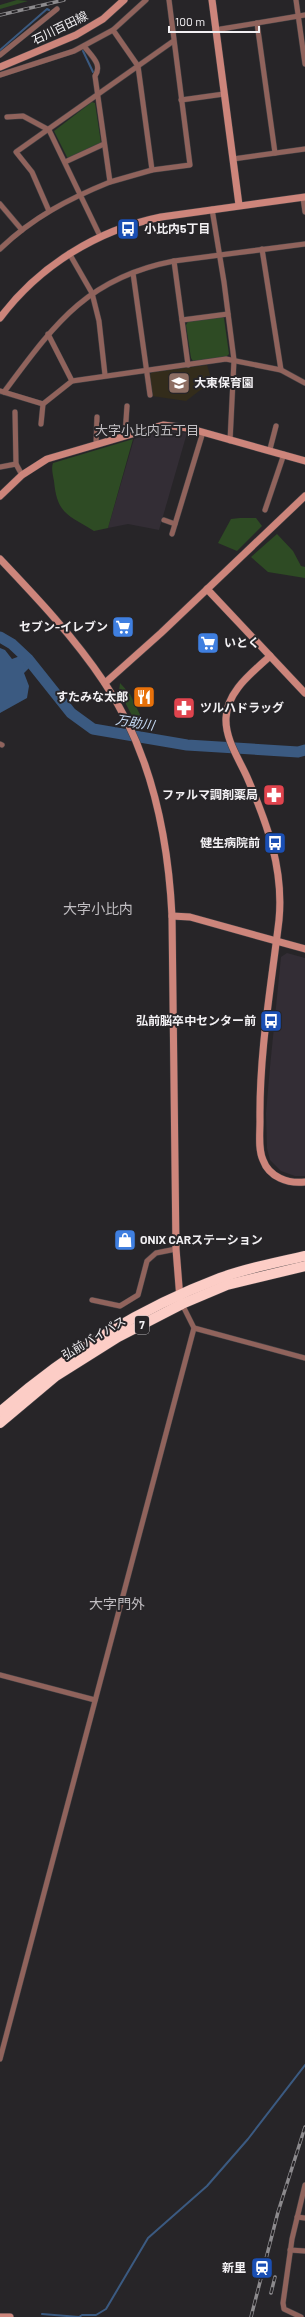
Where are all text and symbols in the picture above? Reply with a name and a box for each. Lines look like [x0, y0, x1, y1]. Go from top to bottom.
street label: 石川百田線 [30, 8, 90, 47]
scale bar [169, 8, 259, 34]
text: 100 m [175, 14, 205, 28]
bus stop icon: 小比内5丁目 [115, 216, 141, 242]
place label: 小比内5丁目 [144, 221, 210, 235]
school or university icon: 大東保育園 [166, 370, 192, 396]
place label: 大東保育園 [194, 375, 254, 389]
district label: 大字小比内五丁目 [95, 422, 199, 438]
supermarket icon: セブン-イレブン [110, 614, 136, 640]
place label: セブン-イレブン [19, 619, 108, 633]
supermarket icon: いとく [195, 630, 221, 656]
place label: いとく [224, 635, 260, 649]
restaurant icon: すたみな太郎 [131, 684, 157, 710]
place label: すたみな太郎 [56, 689, 128, 703]
pharmacy icon: ツルハドラッグ [171, 695, 197, 721]
place label: ツルハドラッグ [200, 700, 284, 714]
water label: 万助川 [114, 711, 157, 733]
pharmacy icon: ファルマ調剤薬局 [261, 782, 287, 808]
place label: ファルマ調剤薬局 [162, 787, 258, 801]
bus stop icon: 健生病院前 [262, 830, 288, 856]
place label: 健生病院前 [200, 835, 260, 849]
district label: 大字小比内 [63, 900, 133, 917]
bus stop icon: 弘前脳卒中センター前 [258, 1008, 284, 1034]
place label: 弘前脳卒中センター前 [136, 1013, 256, 1027]
shop icon: ONIX CARステーション [112, 1227, 138, 1253]
place label: ONIX CARステーション [140, 1232, 263, 1246]
street label: 弘前バイパス [59, 1313, 128, 1362]
road number: 7 [135, 1316, 149, 1334]
district label: 大字門外 [89, 1595, 145, 1612]
station icon: 新里 [249, 2255, 275, 2281]
place label: 新里 [222, 2260, 246, 2274]

